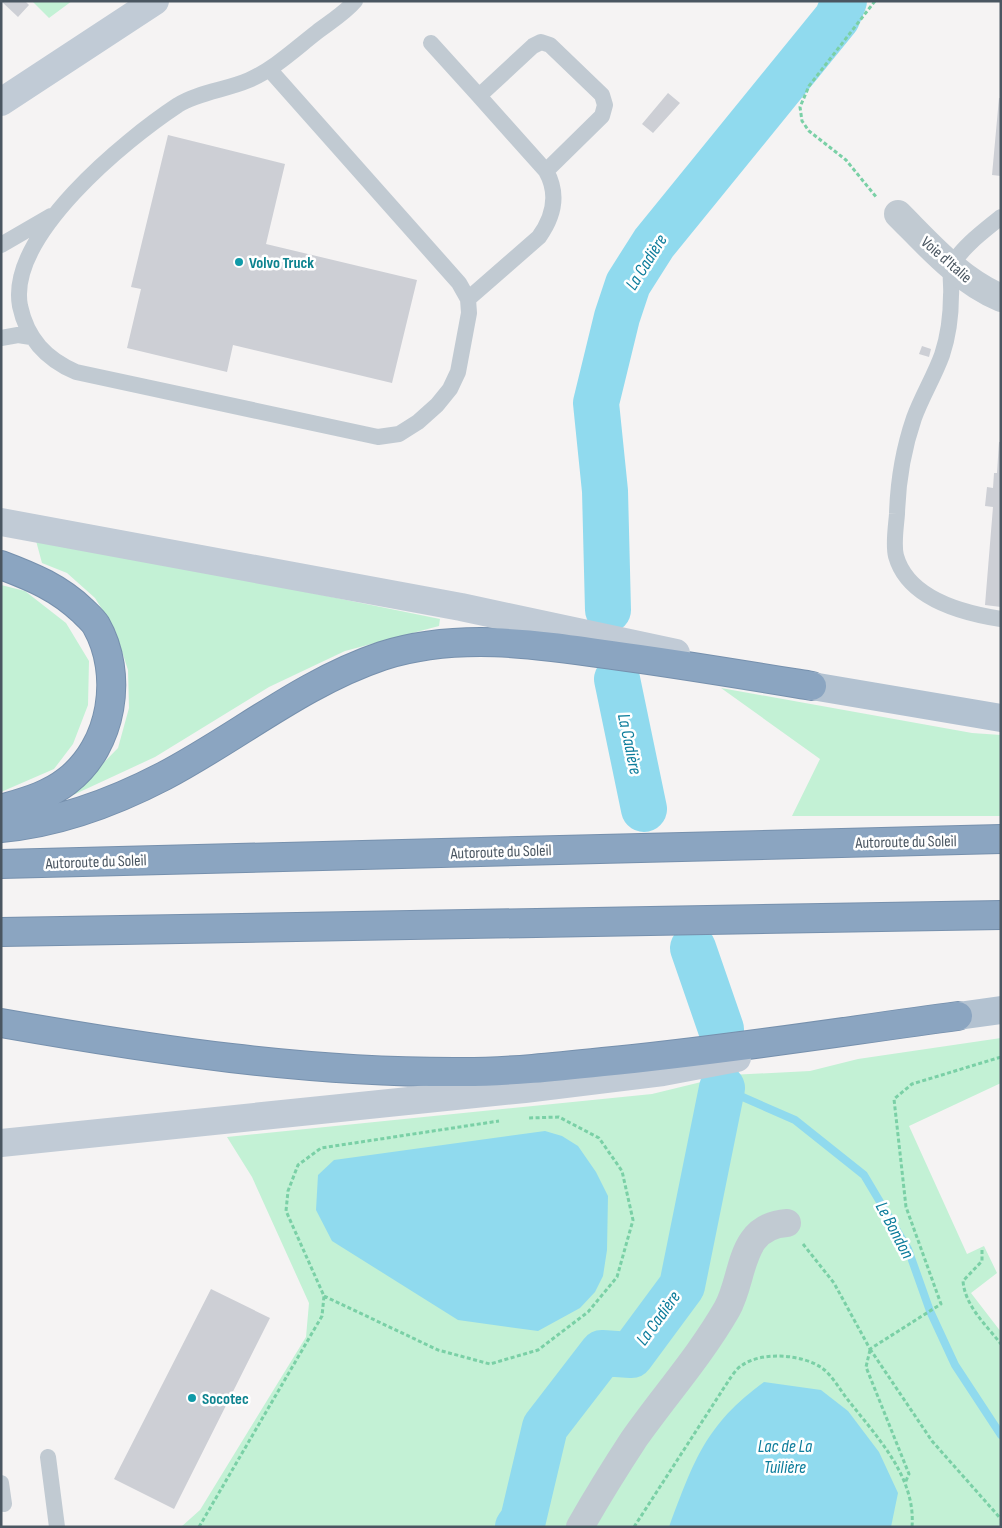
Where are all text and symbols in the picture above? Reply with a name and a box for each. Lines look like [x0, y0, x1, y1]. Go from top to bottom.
water label: La Cadière [621, 231, 672, 294]
street label: Voie d'Italie [917, 233, 975, 287]
place label: Volvo Truck [249, 254, 314, 273]
marker: Volvo Truck [233, 256, 245, 268]
water label: La Cadière [613, 712, 646, 776]
street label: Autoroute du Soleil [854, 832, 957, 853]
street label: Autoroute du Soleil [449, 841, 552, 864]
street label: Autoroute du Soleil [44, 851, 147, 874]
water label: Le Bondon [871, 1198, 918, 1263]
water label: La Cadière [632, 1287, 685, 1349]
place label: Socotec [202, 1390, 249, 1409]
marker: Socotec [186, 1392, 198, 1404]
water label: Lac de La Tuilière [758, 1436, 813, 1478]

